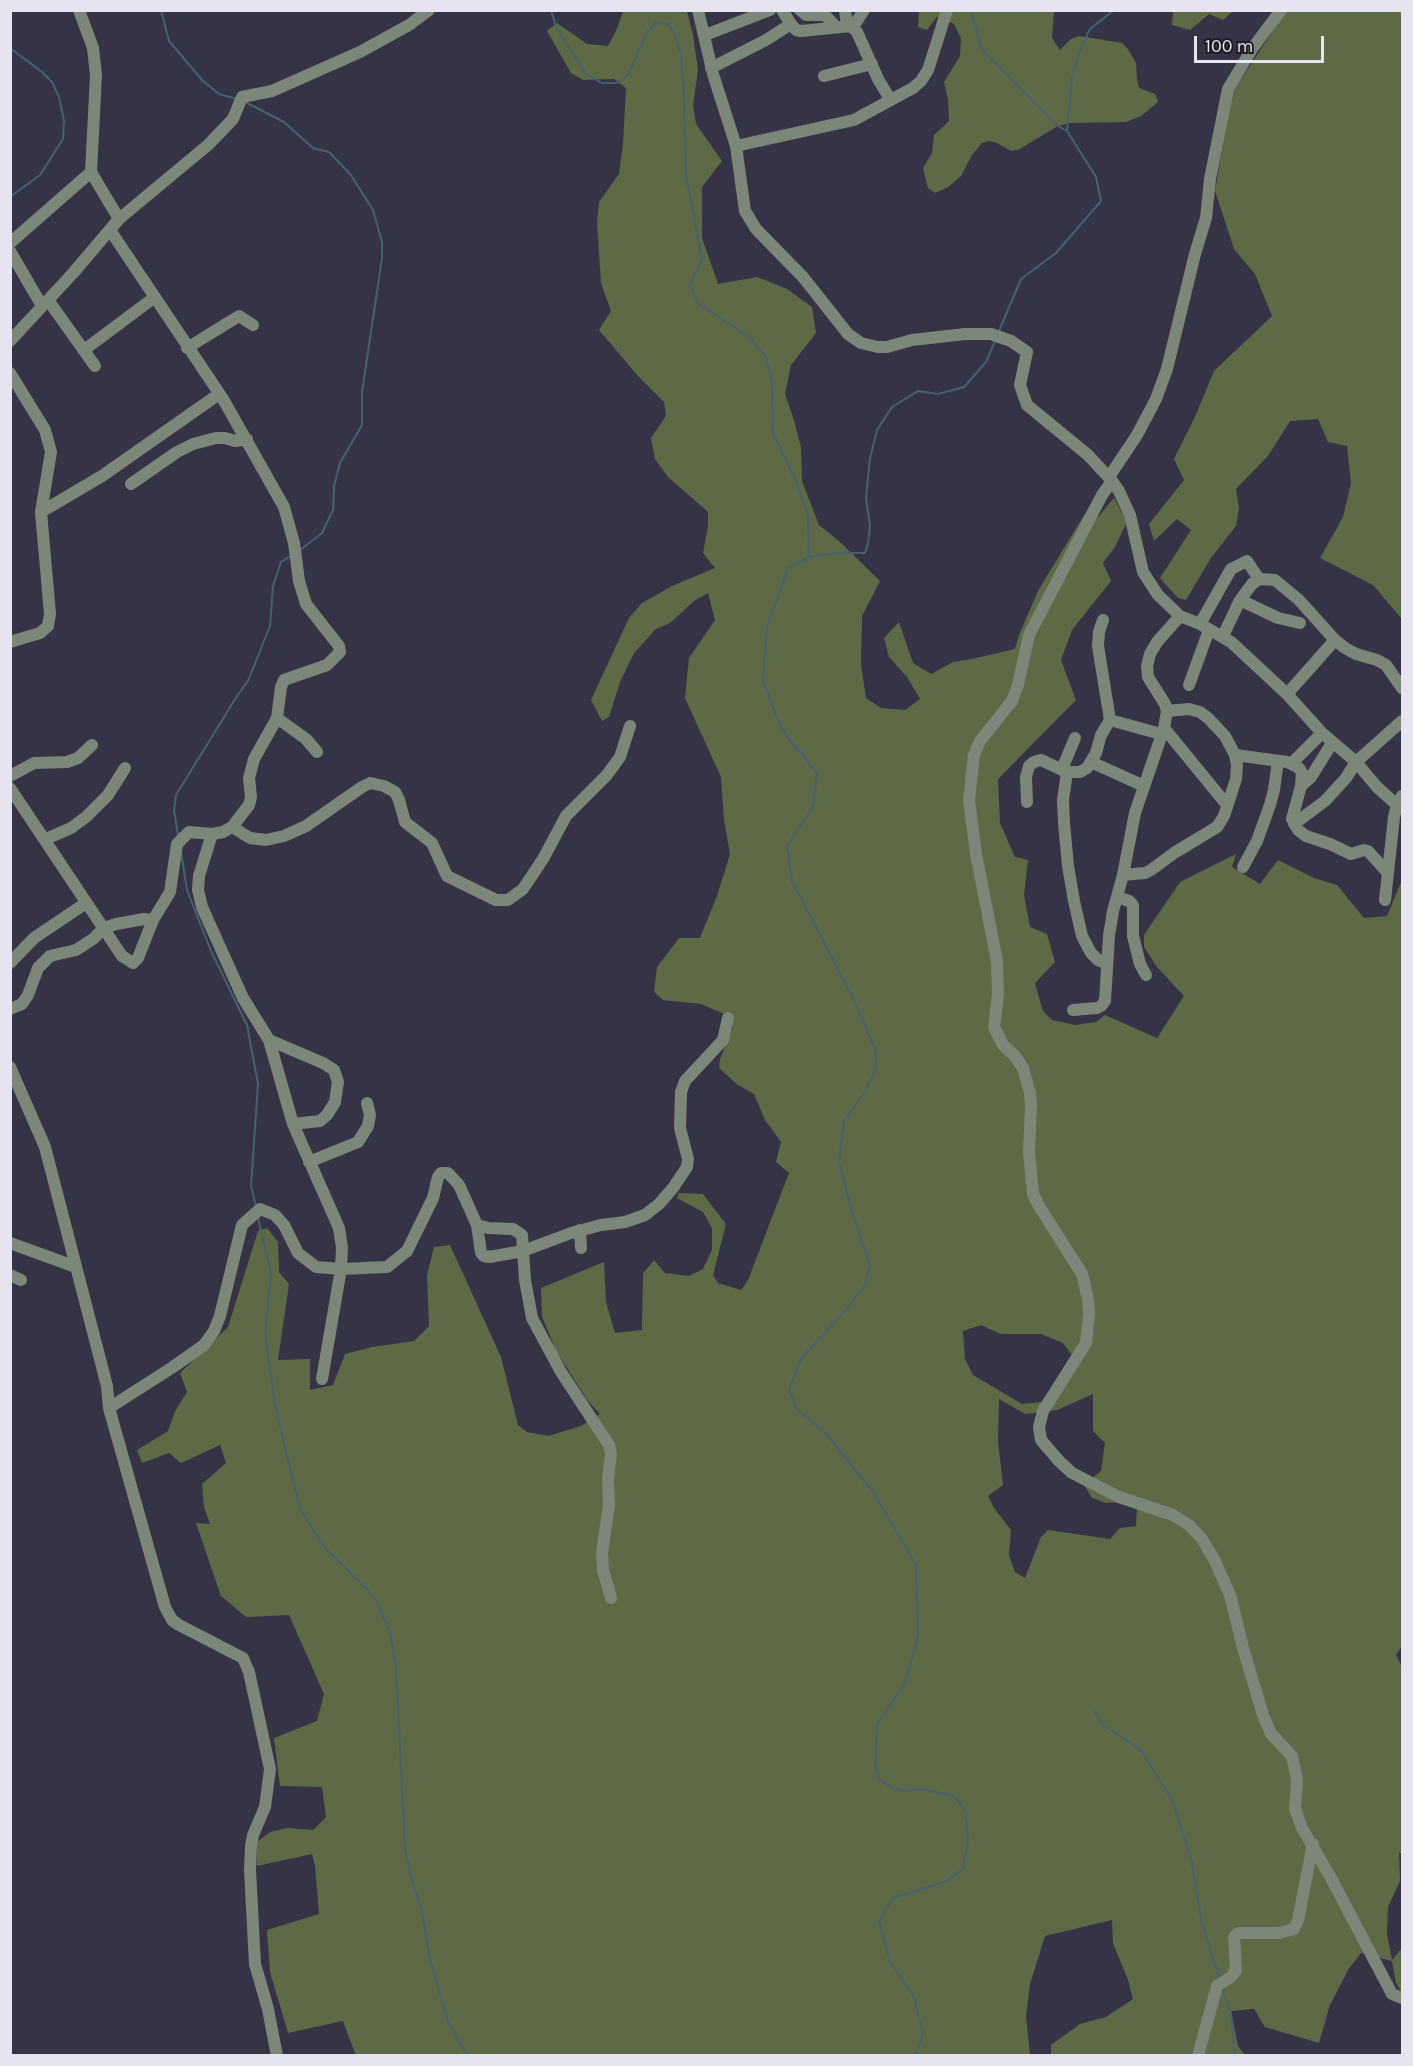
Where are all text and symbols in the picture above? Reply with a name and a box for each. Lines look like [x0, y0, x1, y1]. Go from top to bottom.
scale bar [1197, 24, 1328, 62]
text: 100 m [1205, 35, 1253, 57]

